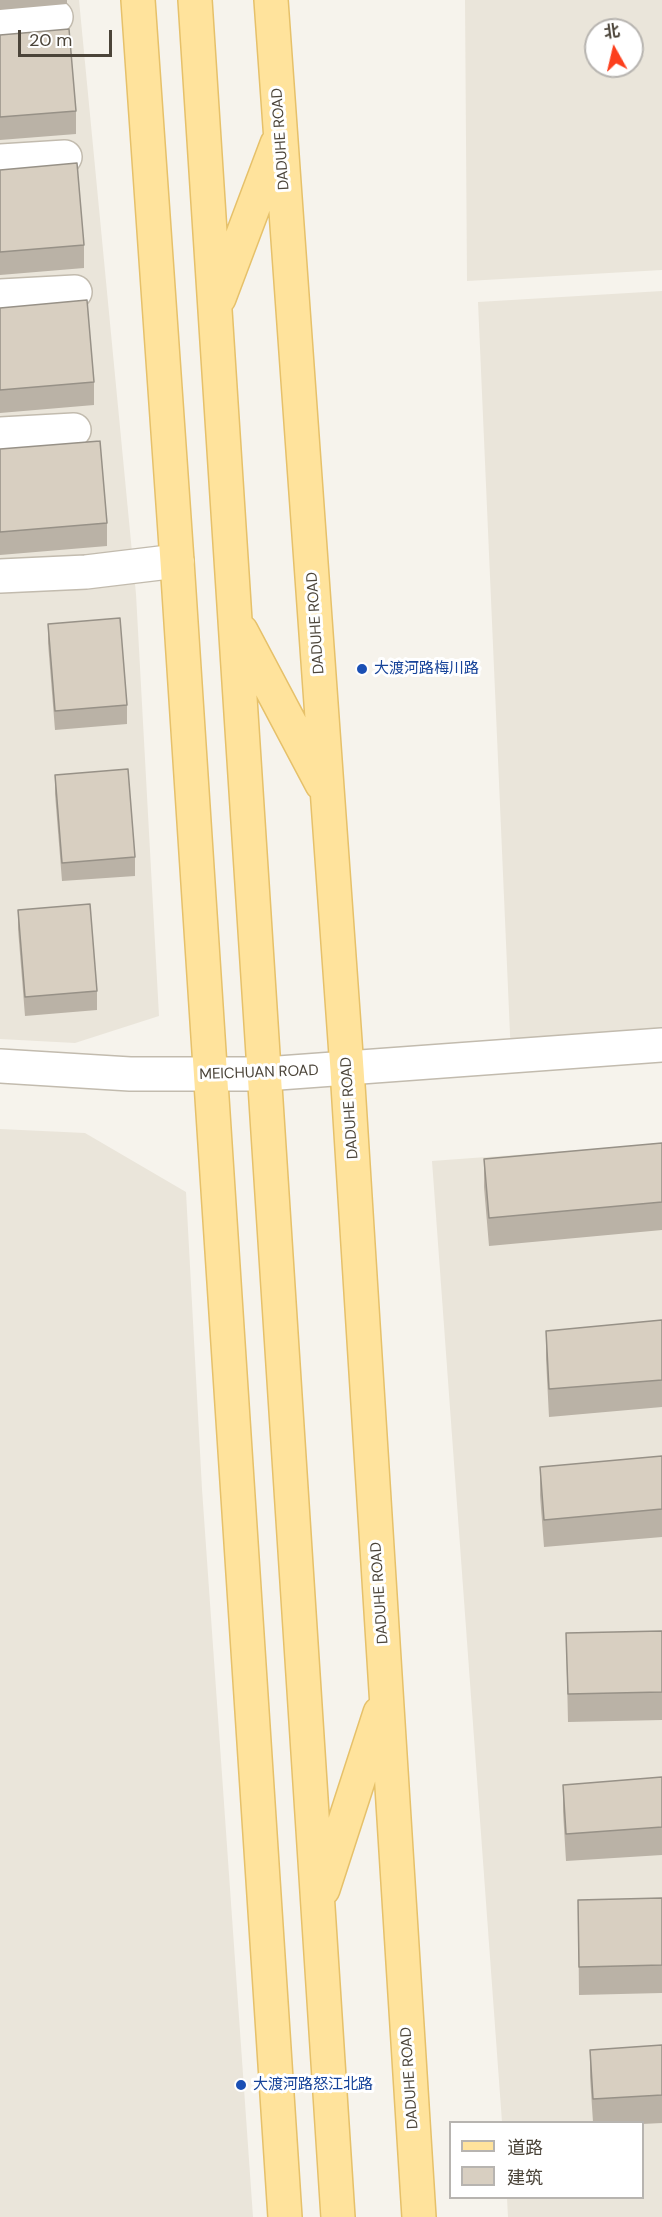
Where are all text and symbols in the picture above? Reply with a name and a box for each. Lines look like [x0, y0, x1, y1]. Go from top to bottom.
scale bar [21, 18, 116, 56]
north arrow [584, 18, 644, 78]
text: 北 [602, 20, 621, 43]
text: 20 m [29, 28, 72, 52]
street label: DADUHE ROAD [268, 87, 294, 191]
street label: DADUHE ROAD [303, 571, 329, 675]
place label: 大渡河路梅川路 [374, 660, 479, 678]
marker: 大渡河路梅川路 [355, 662, 369, 676]
street label: DADUHE ROAD [337, 1056, 363, 1160]
street label: MEICHUAN ROAD [199, 1062, 319, 1084]
street label: DADUHE ROAD [367, 1541, 393, 1645]
street label: DADUHE ROAD [397, 2026, 423, 2130]
place label: 大渡河路怒江北路 [253, 2076, 373, 2094]
marker: 大渡河路怒江北路 [234, 2078, 248, 2092]
legend [449, 2121, 644, 2199]
text: 道路 [507, 2136, 543, 2160]
text: 建筑 [507, 2166, 543, 2190]

